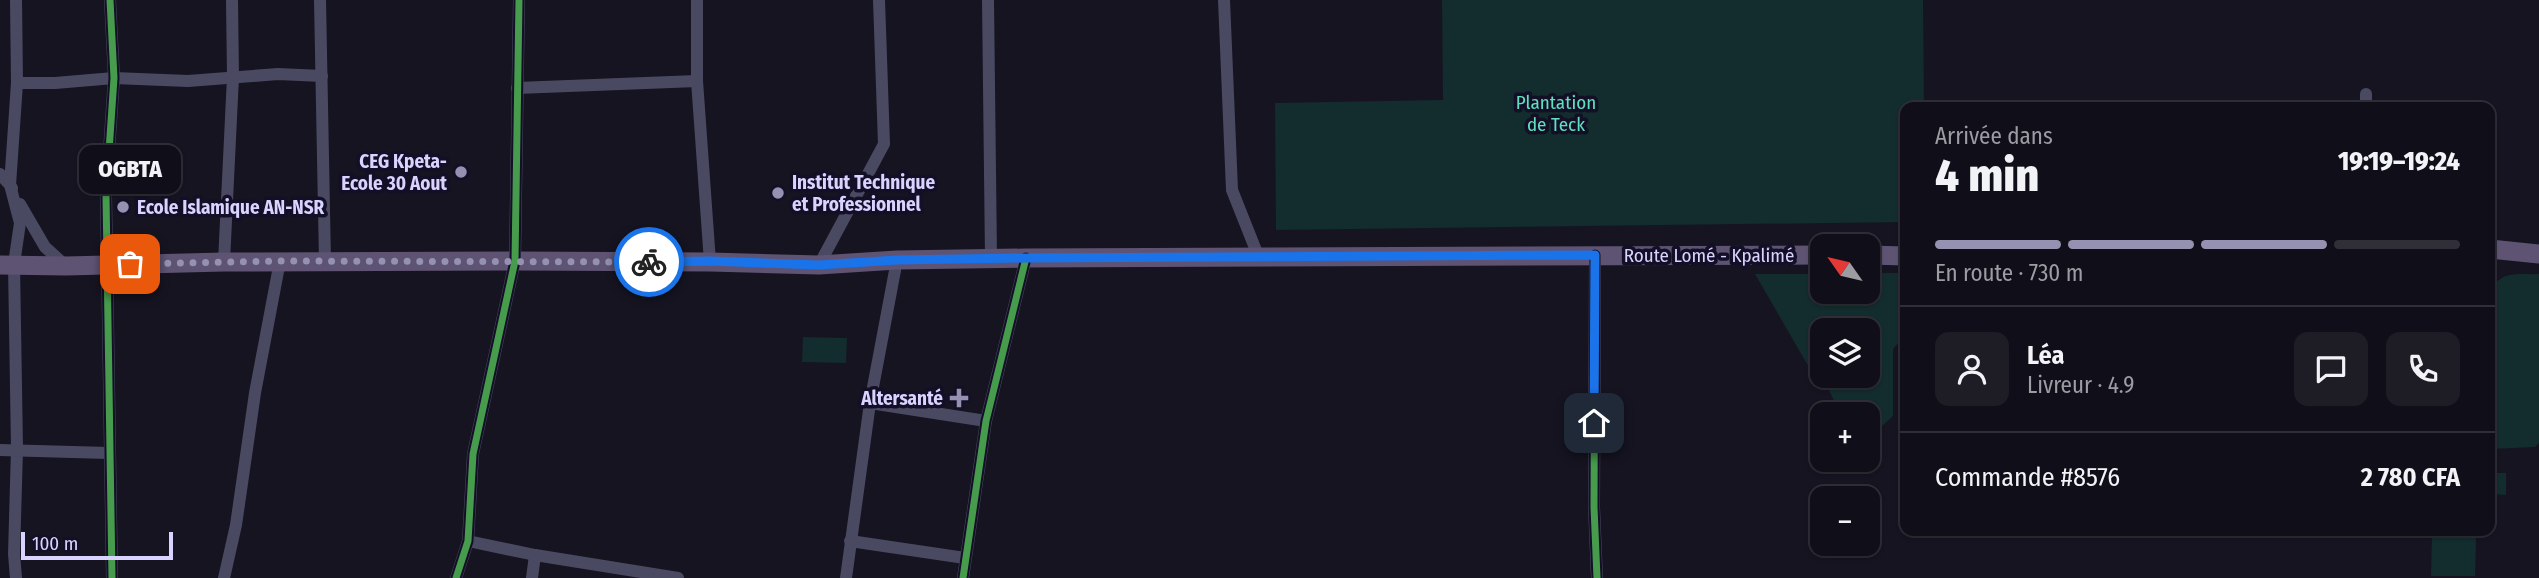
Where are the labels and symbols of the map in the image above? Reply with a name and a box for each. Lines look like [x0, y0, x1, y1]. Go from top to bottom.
park label: Plantation de Teck [1516, 91, 1596, 136]
callout: OGBTA [79, 145, 181, 194]
place label: CEG Kpeta- Ecole 30 Aout [341, 150, 447, 195]
marker: CEG Kpeta- Ecole 30 Aout [453, 164, 469, 180]
place label: Institut Technique et Professionnel [792, 171, 935, 216]
marker: Institut Technique et Professionnel [770, 185, 786, 201]
place label: Ecole Islamique AN-NSR [137, 196, 325, 219]
marker: Ecole Islamique AN-NSR [115, 199, 131, 215]
courier [614, 227, 684, 297]
pin [100, 234, 160, 294]
north arrow [1810, 234, 1880, 304]
street label: Route Lomé - Kpalimé [1624, 244, 1794, 267]
place label: Altersanté [860, 387, 943, 410]
marker: Altersanté [949, 388, 969, 408]
pin [1564, 393, 1624, 453]
scale bar [21, 529, 173, 561]

